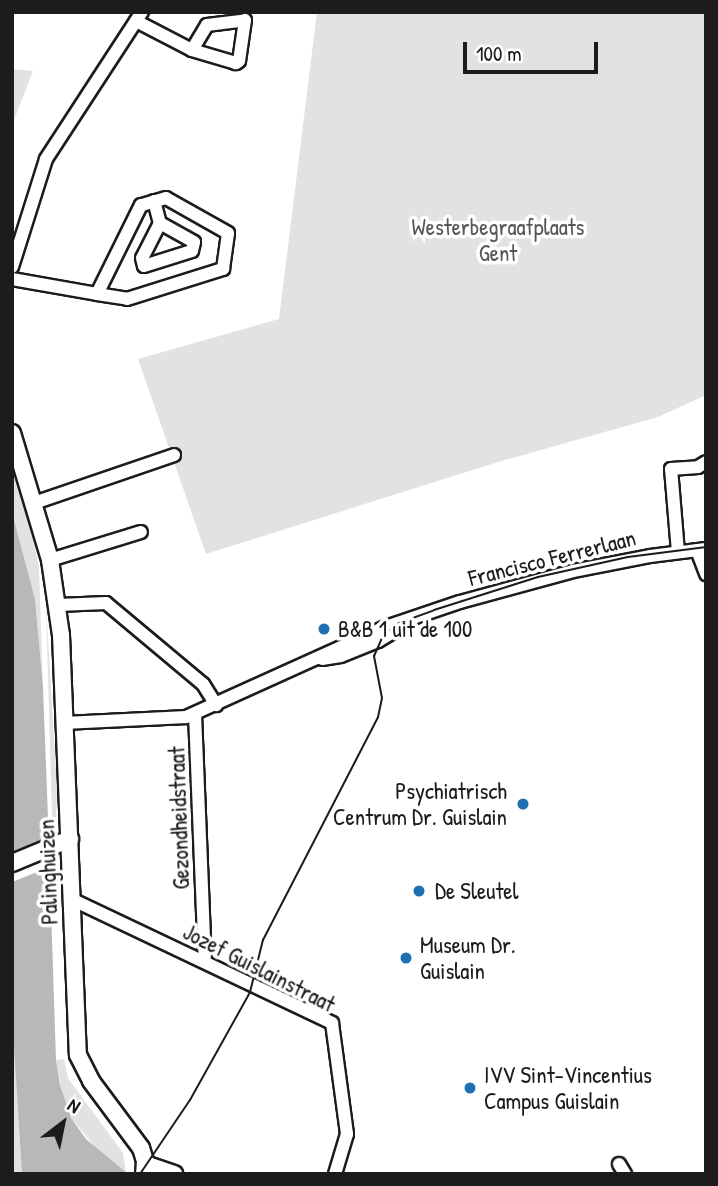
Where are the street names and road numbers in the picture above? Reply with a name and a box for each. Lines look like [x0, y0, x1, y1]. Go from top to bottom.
street label: Francisco Ferrerlaan [466, 524, 638, 592]
street label: Gezondheidstraat [163, 746, 195, 890]
street label: Palinghuizen [32, 819, 64, 925]
street label: Jozef Guislainstraat [178, 918, 340, 1018]

